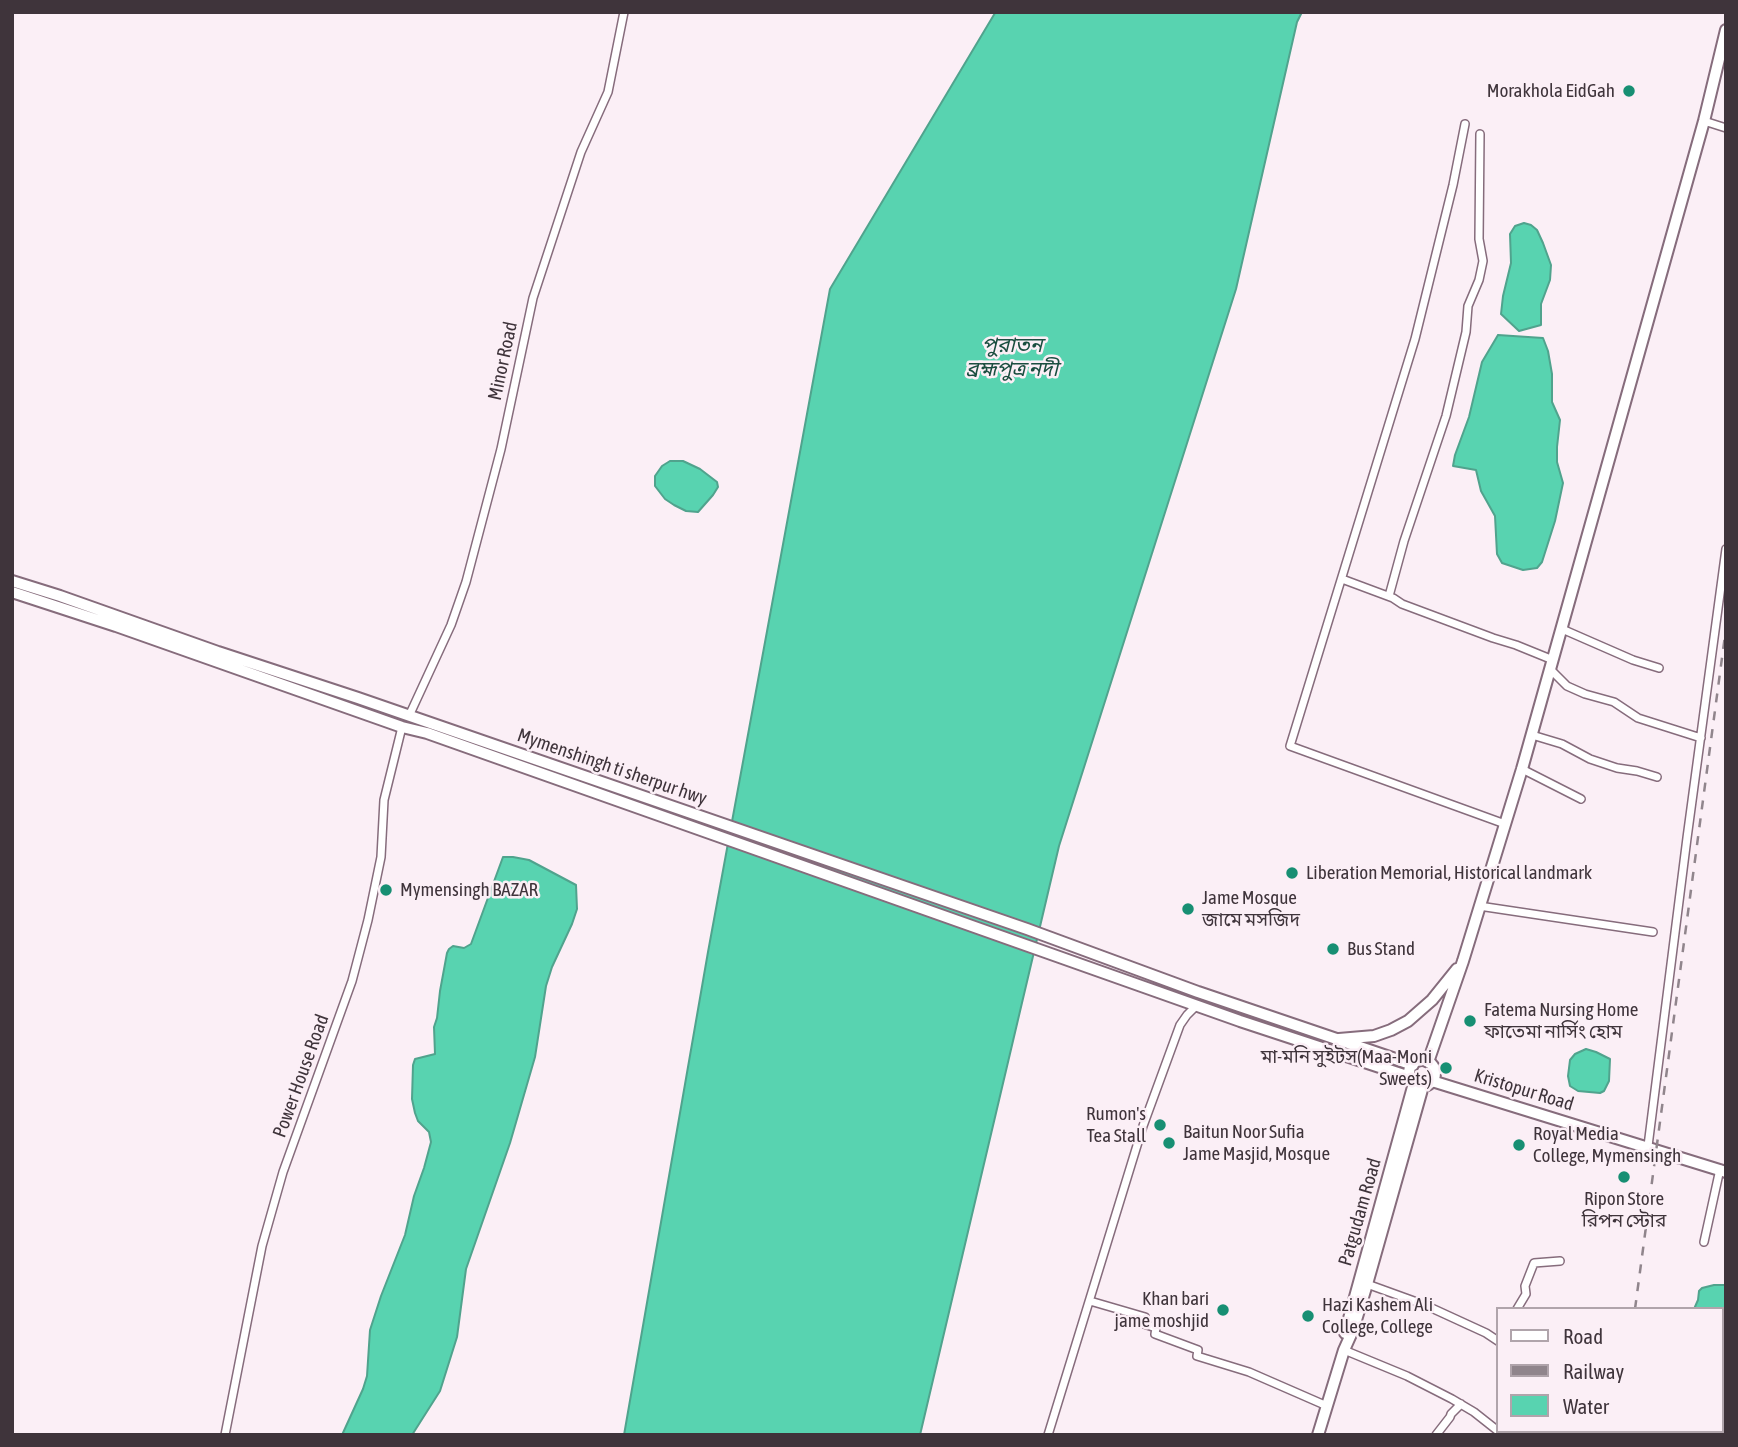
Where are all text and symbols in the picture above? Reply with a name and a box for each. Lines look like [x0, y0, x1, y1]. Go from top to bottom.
place label: Morakhola EidGah [1487, 80, 1615, 102]
marker: Morakhola EidGah [1621, 83, 1637, 99]
street label: Minor Road [484, 320, 522, 402]
water label: পুরাতন ব্রহ্মপুত্র নদী [966, 332, 1058, 382]
street label: Mymenshingh ti sherpur hwy [514, 724, 710, 810]
place label: Liberation Memorial, Historical landmark [1306, 862, 1592, 884]
marker: Liberation Memorial, Historical landmark [1284, 865, 1300, 881]
place label: Mymensingh BAZAR [400, 879, 538, 901]
marker: Mymensingh BAZAR [378, 882, 394, 898]
place label: Jame Mosque জামে মসজিদ [1202, 887, 1300, 931]
marker: Jame Mosque জামে মসজিদ [1180, 901, 1196, 917]
place label: Bus Stand [1347, 938, 1415, 960]
marker: Bus Stand [1325, 941, 1341, 957]
place label: Fatema Nursing Home ফাতেমা নার্সিং হোম [1484, 999, 1638, 1043]
street label: Power House Road [268, 1011, 334, 1141]
marker: Fatema Nursing Home ফাতেমা নার্সিং হোম [1462, 1013, 1478, 1029]
place label: মা-মনি সুইটস(Maa-Moni Sweets) [1261, 1046, 1432, 1090]
marker: মা-মনি সুইটস(Maa-Moni Sweets) [1438, 1060, 1454, 1076]
street label: Kristopur Road [1471, 1064, 1577, 1116]
place label: Rumon's Tea Stall [1086, 1103, 1146, 1147]
marker: Rumon's Tea Stall [1152, 1117, 1168, 1133]
place label: Baitun Noor Sufia Jame Masjid, Mosque [1183, 1121, 1330, 1165]
place label: Royal Media College, Mymensingh [1533, 1123, 1681, 1167]
marker: Baitun Noor Sufia Jame Masjid, Mosque [1161, 1135, 1177, 1151]
marker: Royal Media College, Mymensingh [1511, 1137, 1527, 1153]
street label: Patgudam Road [1334, 1156, 1386, 1268]
marker: Ripon Store রিপন স্টোর [1616, 1169, 1632, 1185]
place label: Ripon Store রিপন স্টোর [1582, 1188, 1666, 1232]
place label: Khan bari jame moshjid [1115, 1288, 1209, 1332]
place label: Hazi Kashem Ali College, College [1322, 1294, 1433, 1338]
marker: Khan bari jame moshjid [1215, 1302, 1231, 1318]
legend [1496, 1307, 1724, 1433]
marker: Hazi Kashem Ali College, College [1300, 1308, 1316, 1324]
text: Road [1563, 1324, 1603, 1348]
text: Railway [1563, 1359, 1624, 1383]
text: Water [1563, 1394, 1609, 1418]

